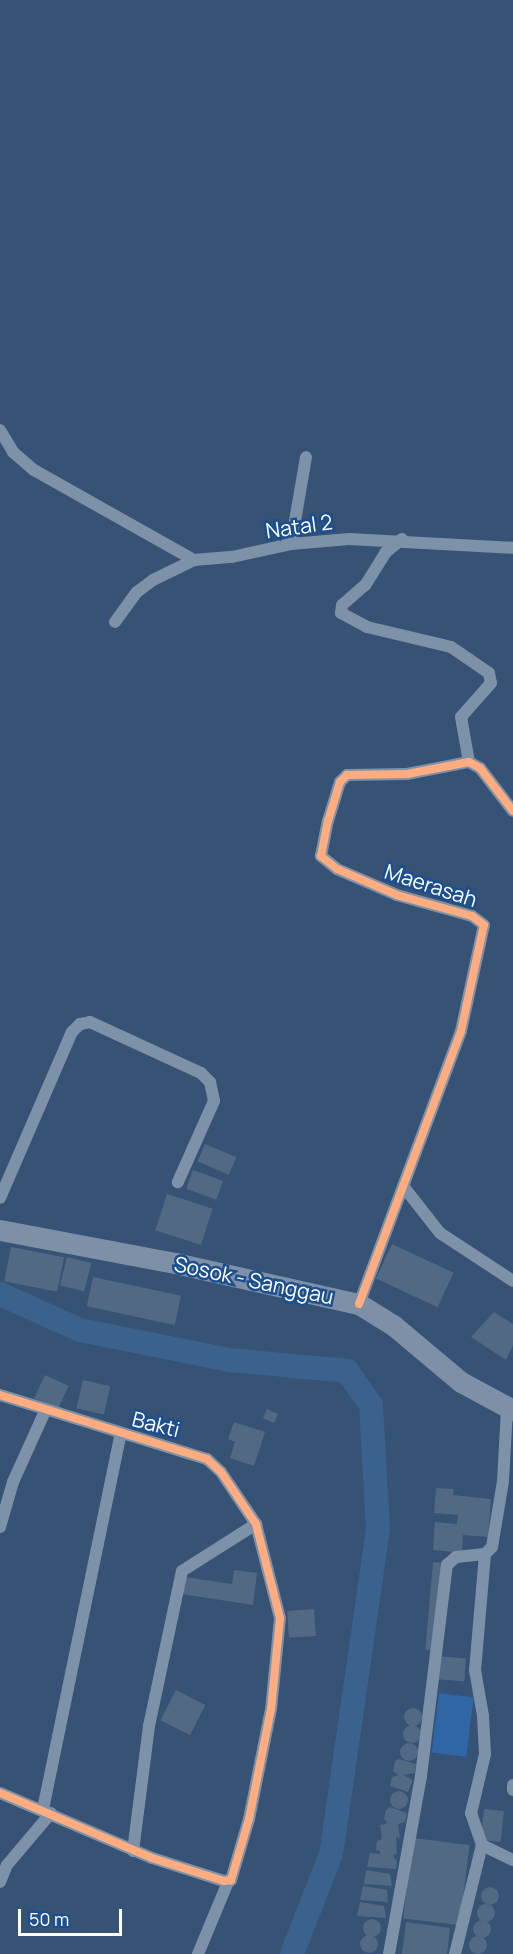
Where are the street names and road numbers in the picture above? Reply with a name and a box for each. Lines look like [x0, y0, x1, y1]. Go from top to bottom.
street label: Natal 2 [264, 509, 334, 543]
street label: Maerasah [382, 858, 480, 912]
street label: Sosok - Sanggau [172, 1251, 336, 1309]
street label: Bakti [130, 1406, 182, 1442]

